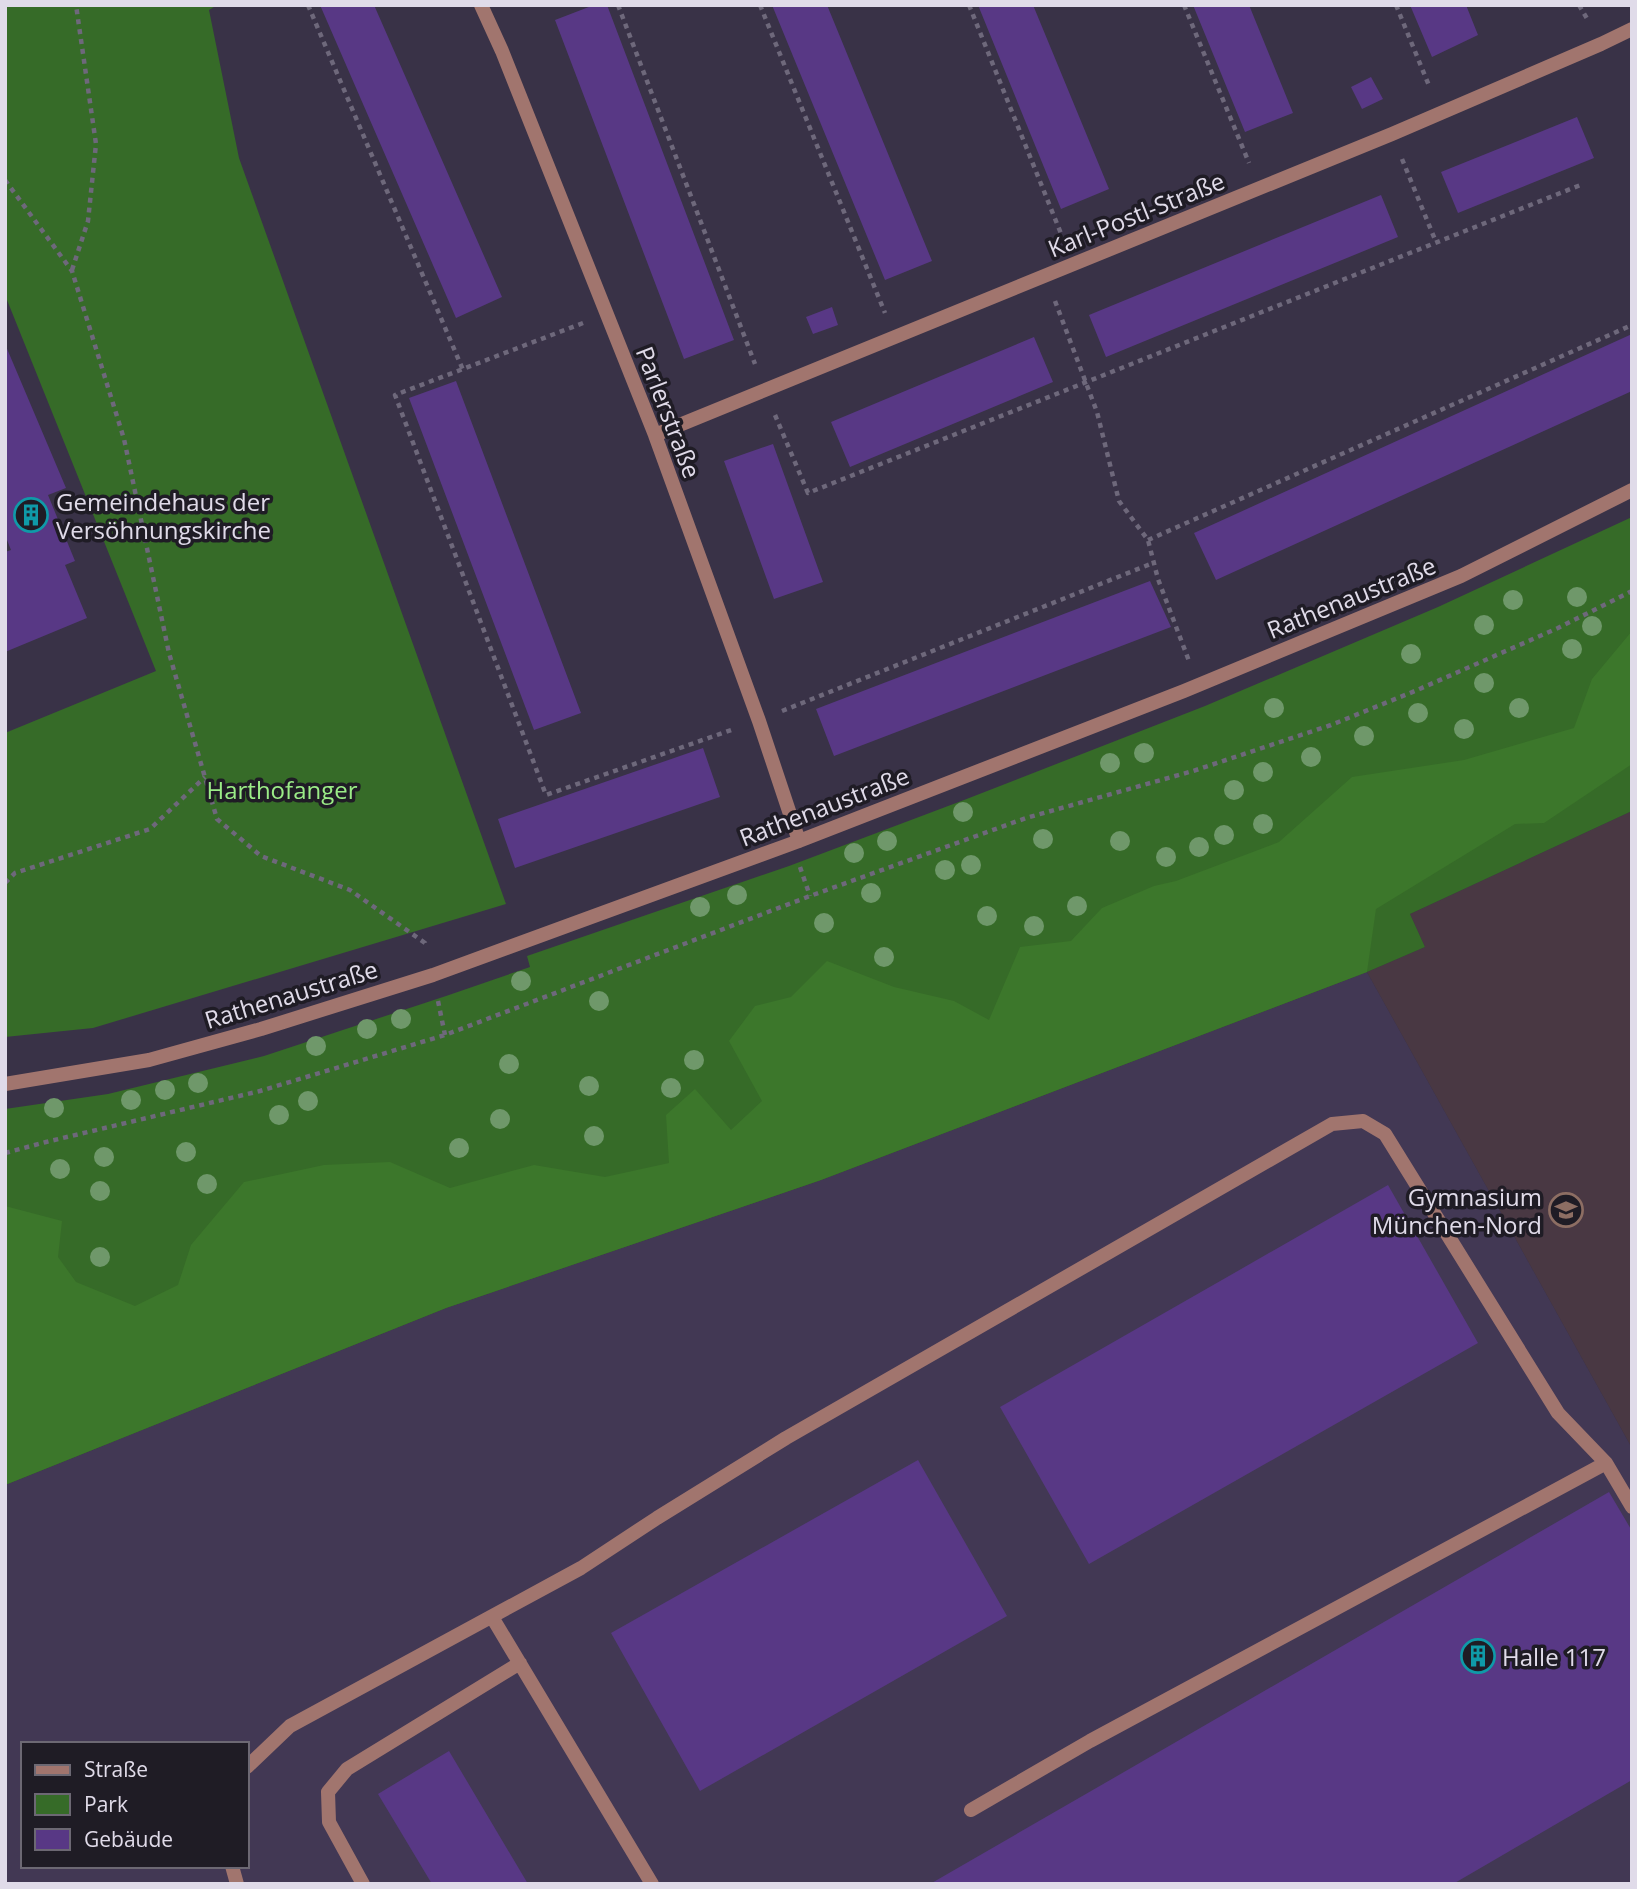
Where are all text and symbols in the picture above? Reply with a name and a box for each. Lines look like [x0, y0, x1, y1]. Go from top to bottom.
street label: Karl-Postl-Straße [1043, 164, 1229, 264]
street label: Parlerstraße [629, 341, 709, 483]
place label: Gemeindehaus der Versöhnungskirche [56, 485, 271, 546]
building icon: Gemeindehaus der Versöhnungskirche [12, 496, 50, 534]
street label: Rathenaustraße [1262, 548, 1440, 646]
street label: Rathenaustraße [734, 758, 914, 854]
park label: Harthofanger [207, 773, 358, 806]
street label: Rathenaustraße [200, 952, 382, 1036]
place label: Gymnasium München-Nord [1372, 1180, 1542, 1241]
school or university icon: Gymnasium München-Nord [1547, 1191, 1585, 1229]
building icon: Halle 117 [1459, 1637, 1497, 1675]
place label: Halle 117 [1502, 1640, 1606, 1673]
legend [21, 1742, 248, 1868]
text: Straße [84, 1755, 148, 1783]
text: Park [84, 1790, 128, 1818]
text: Gebäude [84, 1825, 173, 1853]

